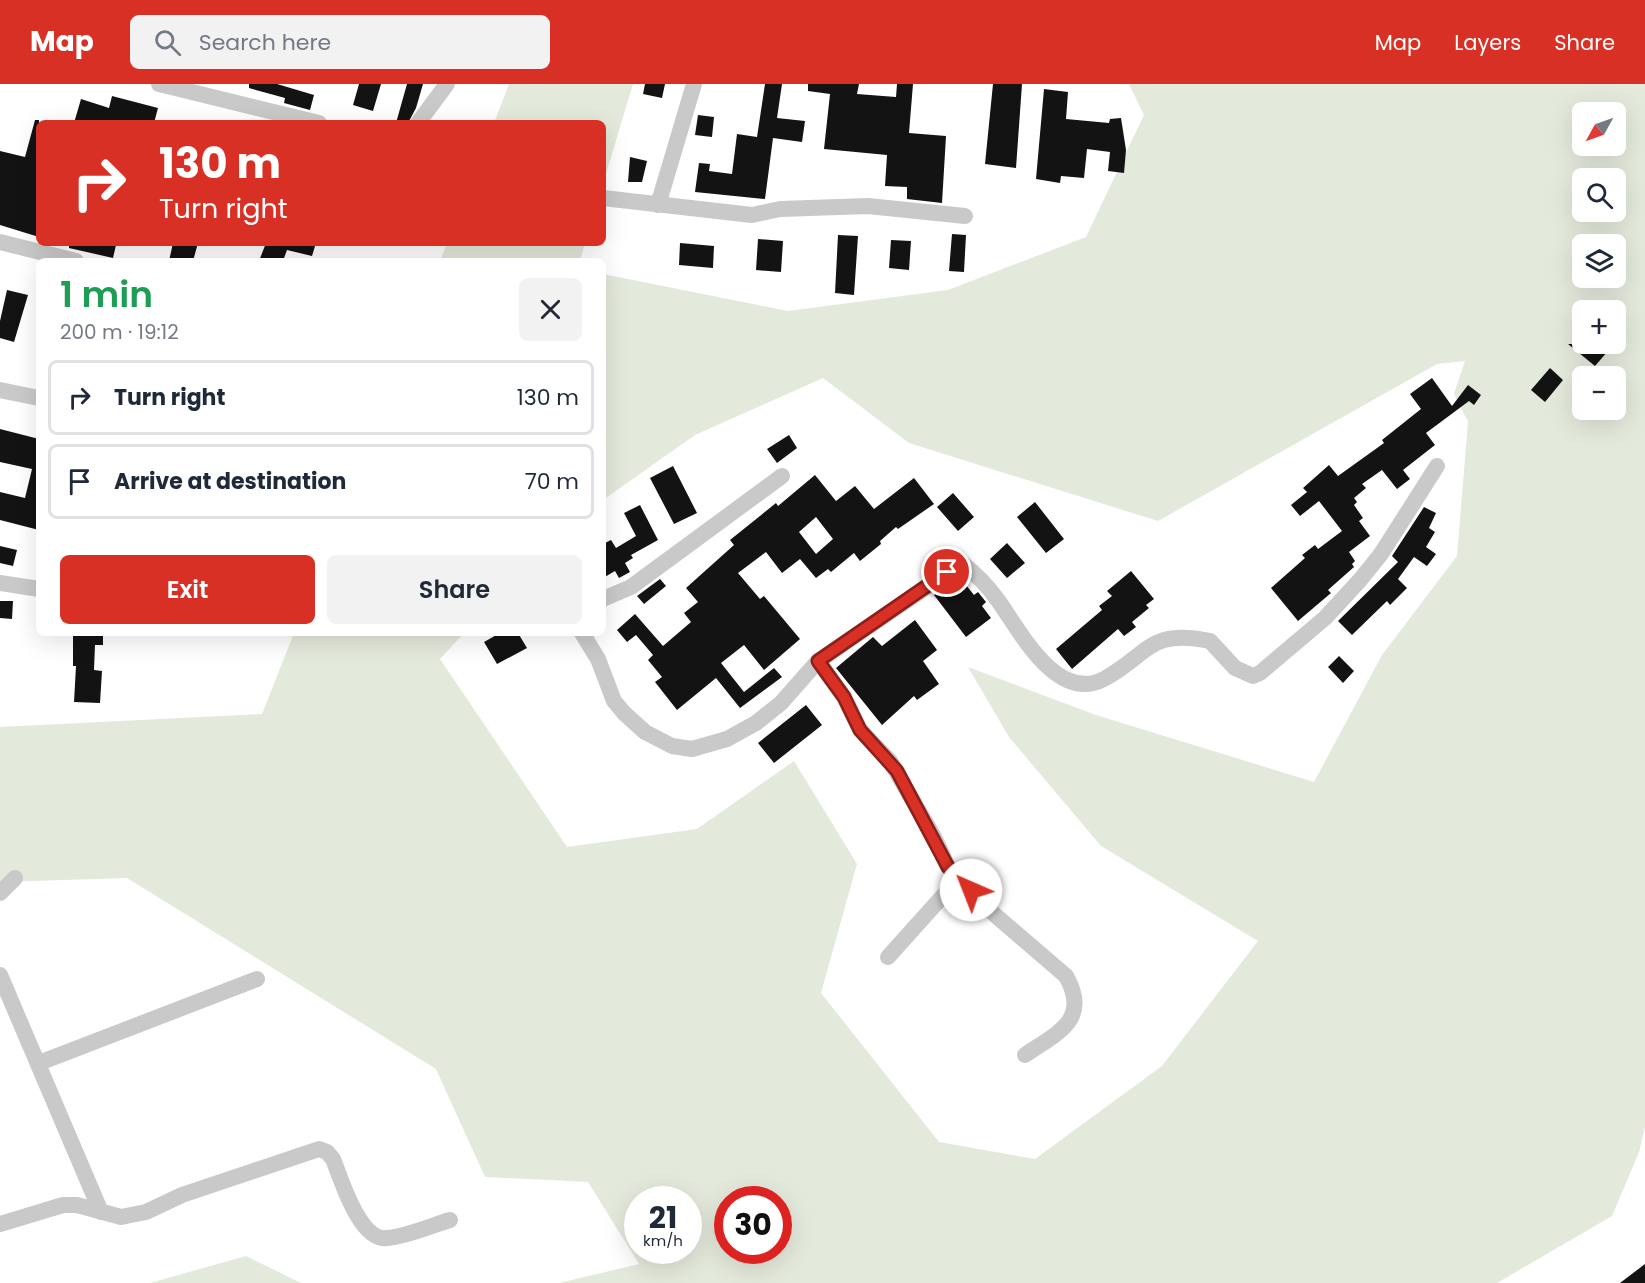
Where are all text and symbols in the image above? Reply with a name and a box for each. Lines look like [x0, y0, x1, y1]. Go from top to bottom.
search box [130, 15, 550, 69]
text: Map [30, 22, 94, 61]
icon: search [151, 26, 184, 59]
text: Search here [199, 27, 331, 58]
text: Map [1375, 28, 1421, 57]
text: Layers [1454, 28, 1521, 57]
text: Share [1554, 28, 1615, 57]
north arrow [1572, 102, 1626, 156]
map controls [1572, 102, 1626, 420]
text: 130 m [159, 134, 281, 193]
icon: right [60, 144, 138, 222]
button: search [1572, 168, 1626, 222]
text: Turn right [159, 190, 288, 227]
button: layers [1572, 234, 1626, 288]
text: 1 min [60, 269, 153, 320]
button: close [519, 278, 582, 341]
button: + [1572, 300, 1626, 354]
text: 200 m · 19:12 [60, 318, 179, 346]
button: − [1572, 366, 1626, 420]
icon: right [63, 381, 96, 414]
text: Turn right [114, 382, 225, 413]
text: 130 m [517, 382, 579, 413]
icon: arrive [63, 465, 96, 498]
text: Arrive at destination [114, 466, 346, 497]
text: 70 m [525, 466, 579, 497]
pin [921, 546, 972, 597]
button: Exit [60, 555, 315, 624]
button: Share [327, 555, 582, 624]
icon: arrive [930, 555, 963, 588]
position arrow [939, 858, 1003, 922]
speed limit sign: 30 [714, 1186, 792, 1264]
text: 21 [649, 1196, 677, 1239]
text: km/h [643, 1230, 683, 1251]

